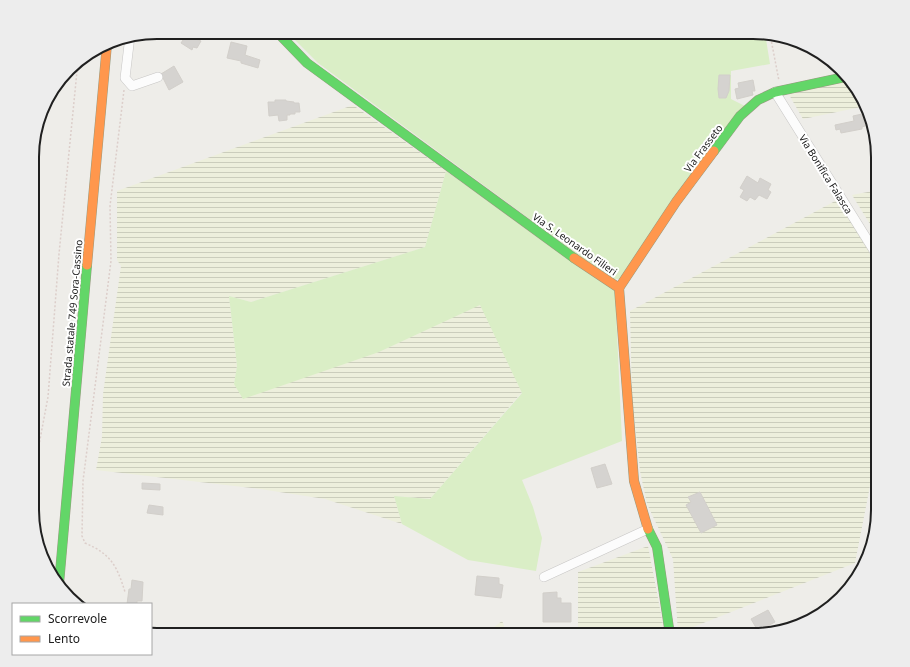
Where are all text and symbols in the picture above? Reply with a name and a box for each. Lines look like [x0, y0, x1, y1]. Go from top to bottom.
street label: Via Frasseto [680, 121, 726, 175]
street label: Via Bonifica Falasca [796, 132, 856, 216]
street label: Via S. Leonardo Filieri [530, 210, 620, 278]
street label: Strada statale 749 Sora-Cassino [59, 239, 85, 387]
legend [12, 603, 152, 655]
text: Scorrevole [48, 610, 107, 627]
text: Lento [48, 630, 80, 647]

